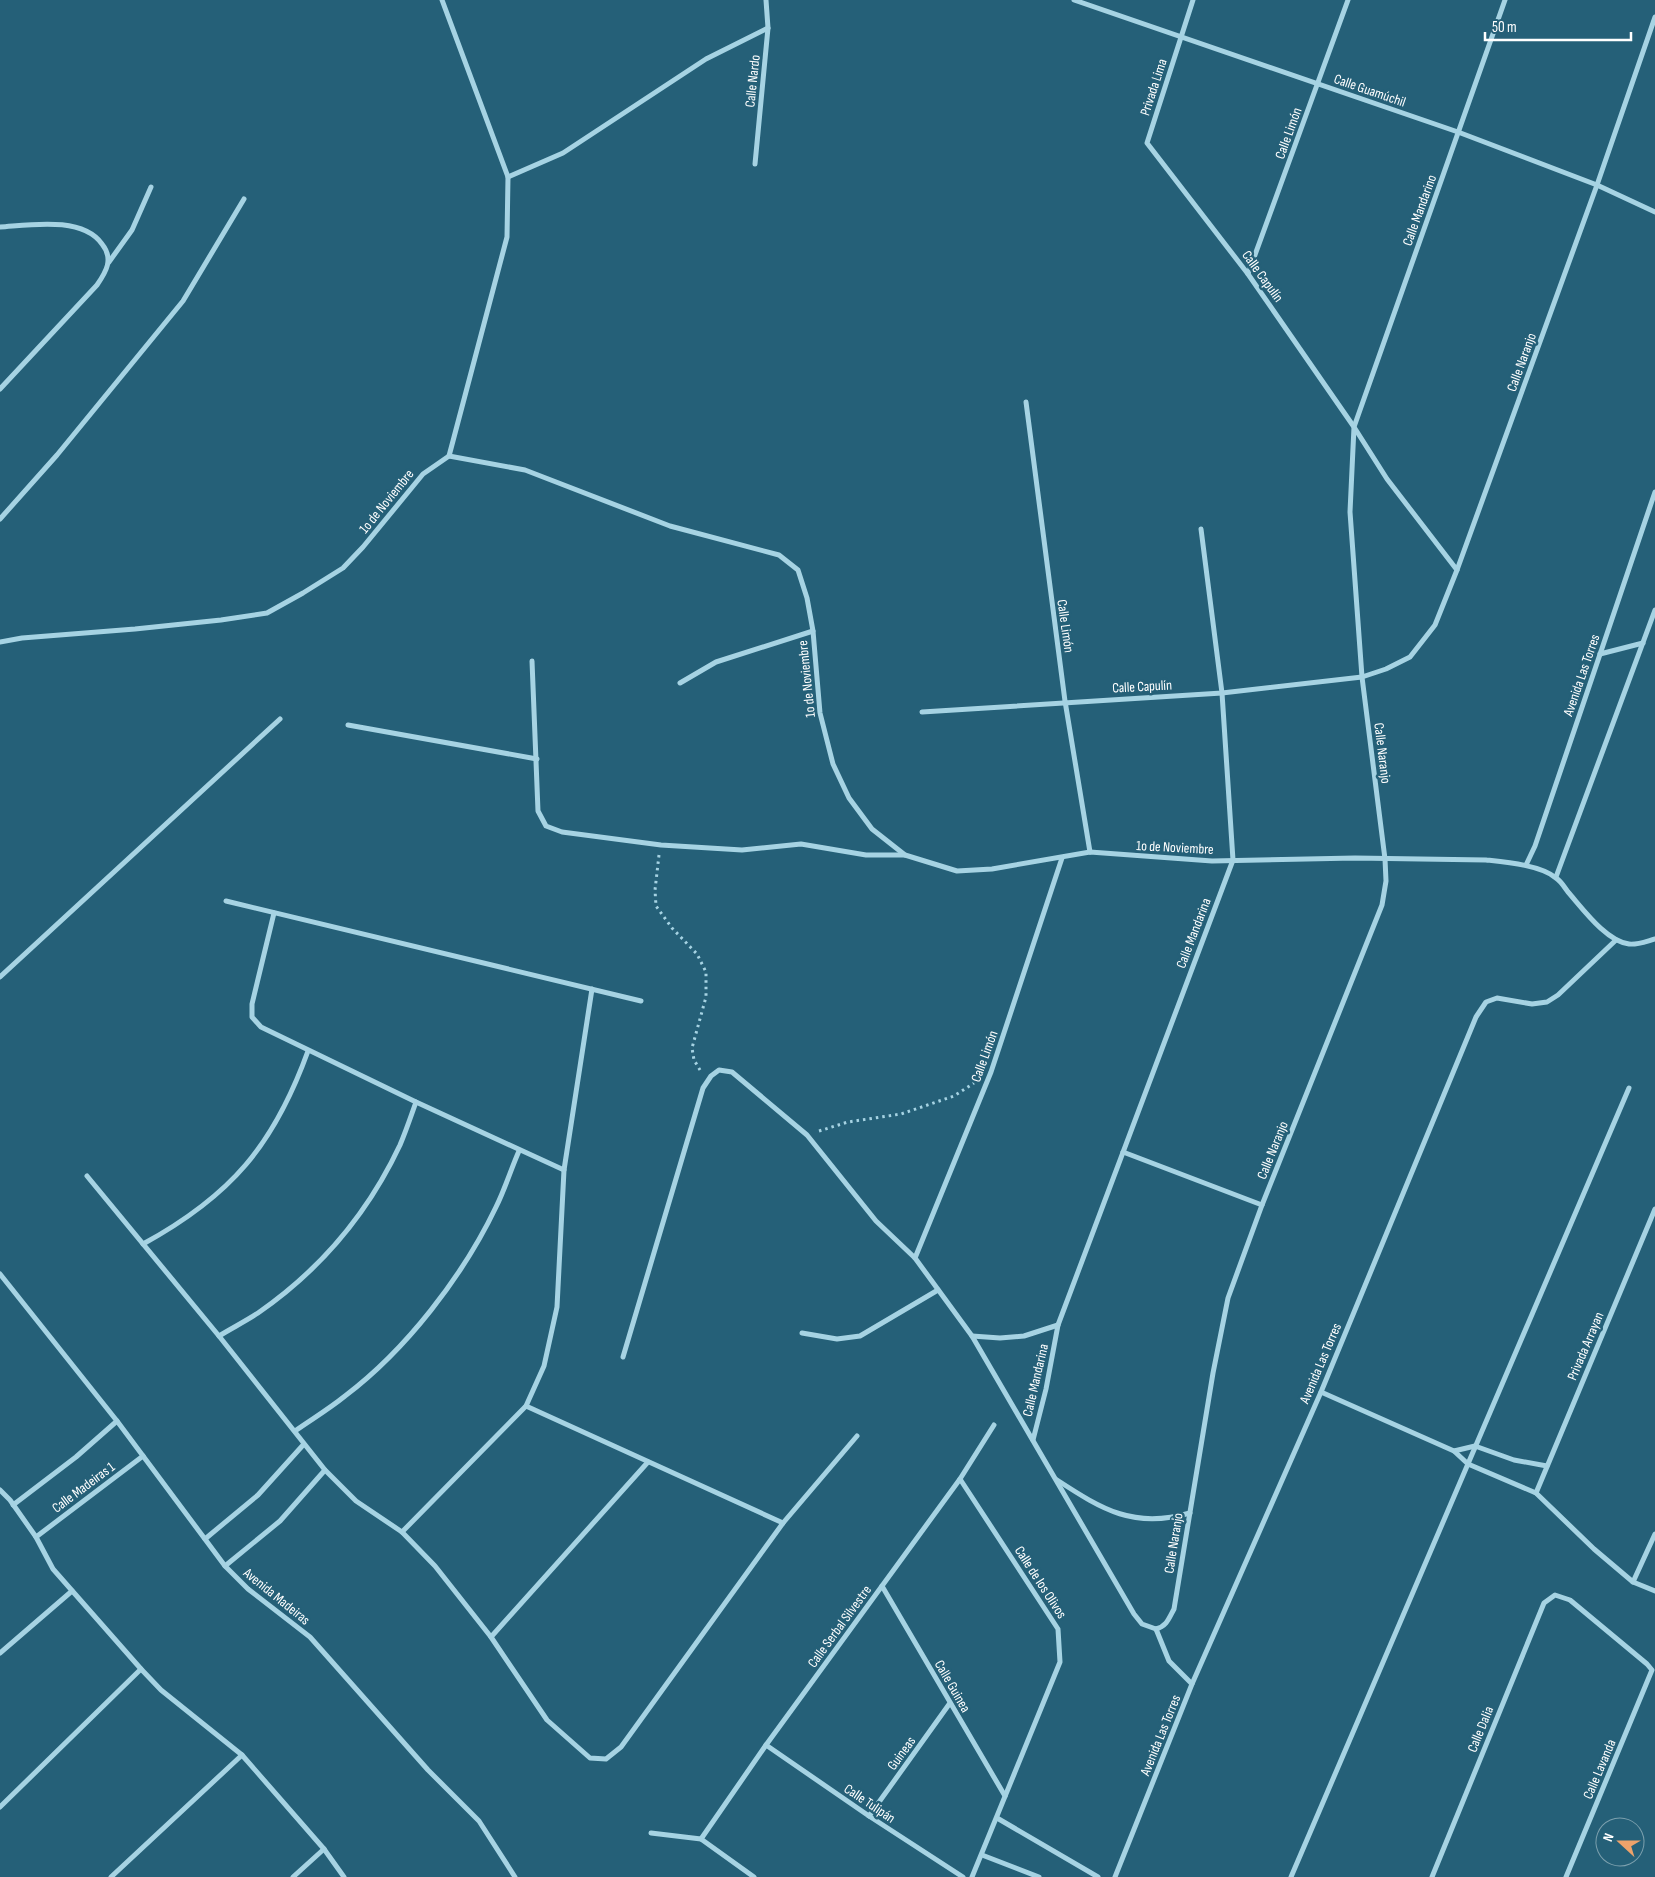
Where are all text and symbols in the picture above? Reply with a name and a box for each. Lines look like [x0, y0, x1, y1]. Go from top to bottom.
scale bar [1485, 10, 1631, 42]
text: 50 m [1492, 18, 1517, 37]
street label: Calle Nardo [741, 54, 764, 108]
street label: Privada Lima [1136, 57, 1171, 118]
street label: Calle Guamúchil [1332, 70, 1408, 111]
street label: Calle Limón [1271, 105, 1306, 161]
street label: Calle Mandarino [1399, 172, 1440, 248]
street label: Calle Capulín [1238, 247, 1287, 305]
street label: Calle Naranjo [1503, 330, 1540, 394]
street label: 1o de Noviembre [355, 466, 417, 537]
street label: Calle Limón [1053, 598, 1078, 654]
street label: Avenida Las Torres [1559, 632, 1603, 719]
street label: 1o de Noviembre [794, 640, 819, 718]
street label: Calle Capulín [1112, 676, 1172, 697]
street label: Calle Naranjo [1370, 722, 1395, 785]
street label: 1o de Noviembre [1136, 837, 1214, 858]
street label: Calle Mandarina [1172, 896, 1215, 971]
street label: Calle Limón [967, 1028, 1002, 1084]
street label: Calle Naranjo [1253, 1119, 1292, 1182]
street label: Privada Arrayan [1563, 1309, 1607, 1383]
street label: Avenida Las Torres [1296, 1320, 1345, 1407]
street label: Calle Mandarina [1019, 1342, 1052, 1418]
street label: Calle Madeiras 1 [49, 1458, 118, 1516]
street label: Calle Naranjo [1160, 1511, 1187, 1575]
street label: Calle de los Olivos [1011, 1543, 1070, 1622]
street label: Avenida Madeiras [239, 1564, 313, 1628]
street label: Calle Serbal Silvestre [804, 1582, 875, 1671]
street label: Calle Guinea [931, 1657, 974, 1715]
street label: Avenida Las Torres [1136, 1692, 1184, 1779]
street label: Calle Dalia [1464, 1704, 1497, 1755]
street label: Guineas [884, 1733, 919, 1773]
street label: Calle Lavanda [1579, 1737, 1620, 1802]
street label: Calle Tulipán [841, 1780, 899, 1827]
north arrow [1595, 1817, 1645, 1867]
text: N [1599, 1831, 1618, 1844]

